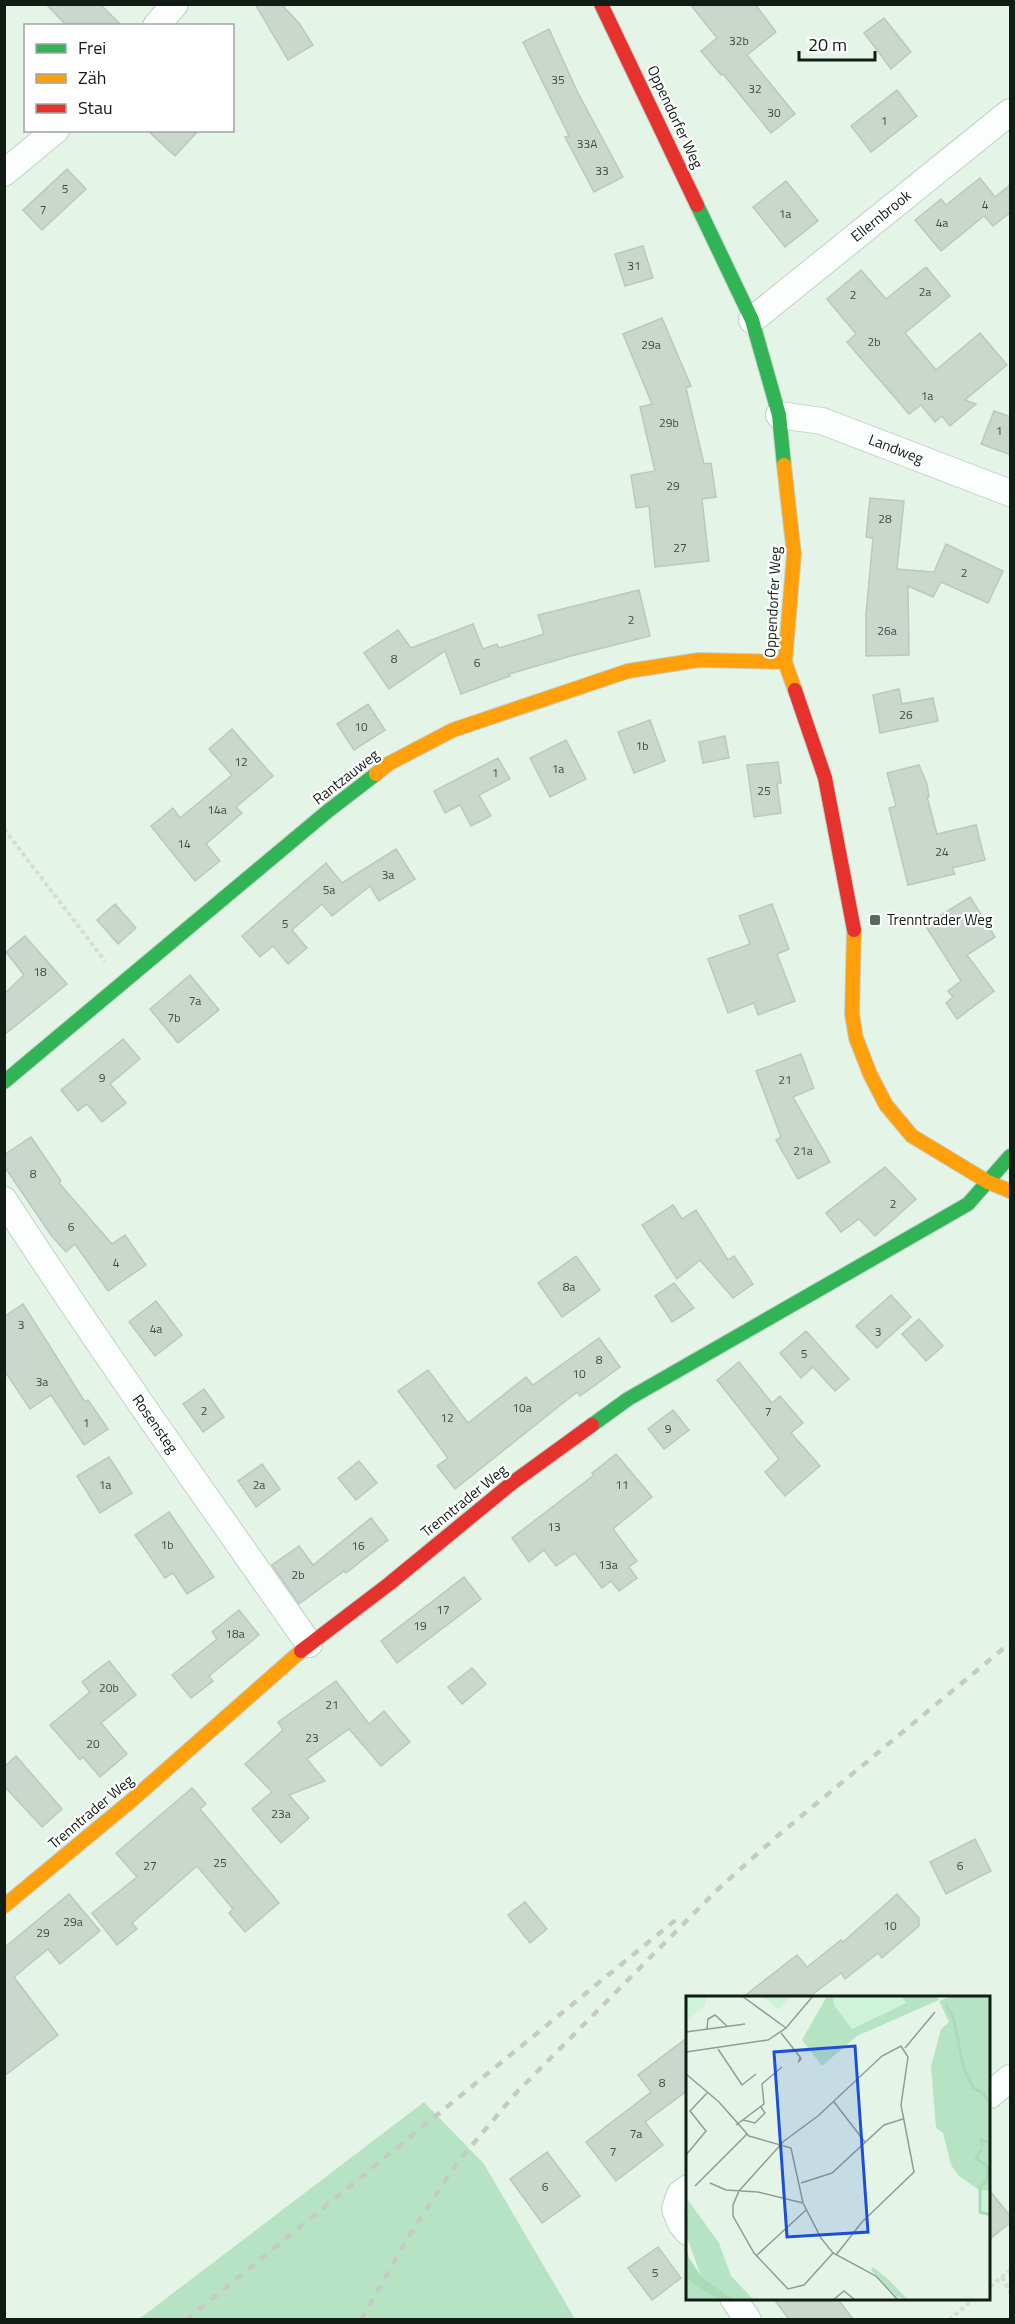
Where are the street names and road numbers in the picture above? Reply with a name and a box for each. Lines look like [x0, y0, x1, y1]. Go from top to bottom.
street label: Oppendorfer Weg [641, 61, 710, 172]
street label: Ellernbrook [845, 184, 916, 247]
street label: Landweg [865, 428, 927, 470]
street label: Oppendorfer Weg [758, 545, 787, 658]
street label: Rantzauweg [307, 743, 384, 810]
street label: Rosensteg [127, 1390, 184, 1458]
street label: Trenntrader Weg [415, 1458, 512, 1543]
street label: Trenntrader Weg [43, 1769, 139, 1854]

